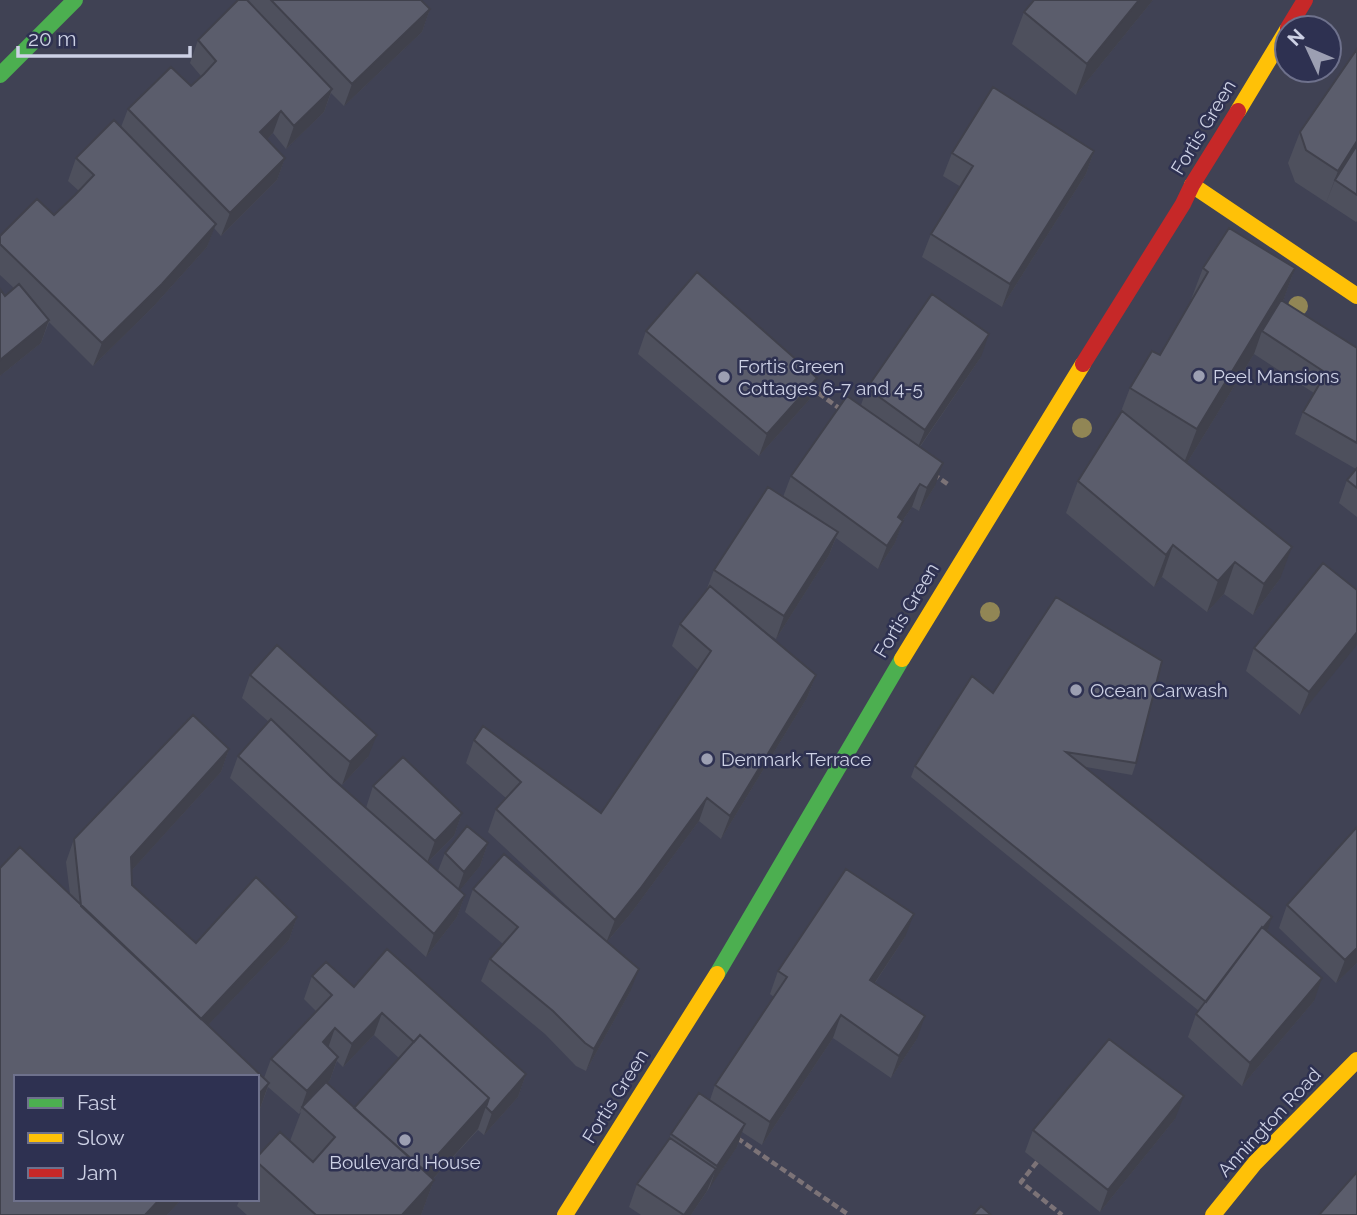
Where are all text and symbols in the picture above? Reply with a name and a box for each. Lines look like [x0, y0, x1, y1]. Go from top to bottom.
scale bar [18, 14, 189, 58]
north arrow [1273, 14, 1343, 84]
text: N [1283, 24, 1309, 50]
text: 20 m [28, 26, 76, 51]
street label: Fortis Green [1166, 76, 1240, 178]
place label: Fortis Green Cottages 6-7 and 4-5 [738, 355, 923, 399]
place label: Peel Mansions [1213, 365, 1339, 387]
marker: Peel Mansions [1191, 368, 1207, 384]
marker: Fortis Green Cottages 6-7 and 4-5 [716, 369, 732, 385]
street label: Fortis Green [869, 559, 943, 661]
place label: Ocean Carwash [1090, 679, 1228, 701]
marker: Ocean Carwash [1068, 682, 1084, 698]
place label: Denmark Terrace [721, 748, 871, 770]
marker: Denmark Terrace [699, 751, 715, 767]
street label: Fortis Green [577, 1045, 653, 1147]
street label: Annington Road [1213, 1063, 1325, 1181]
legend [14, 1075, 259, 1201]
text: Fast [77, 1090, 117, 1115]
text: Slow [77, 1125, 125, 1150]
marker: Boulevard House [397, 1132, 413, 1148]
place label: Boulevard House [329, 1151, 481, 1173]
text: Jam [77, 1160, 118, 1185]

